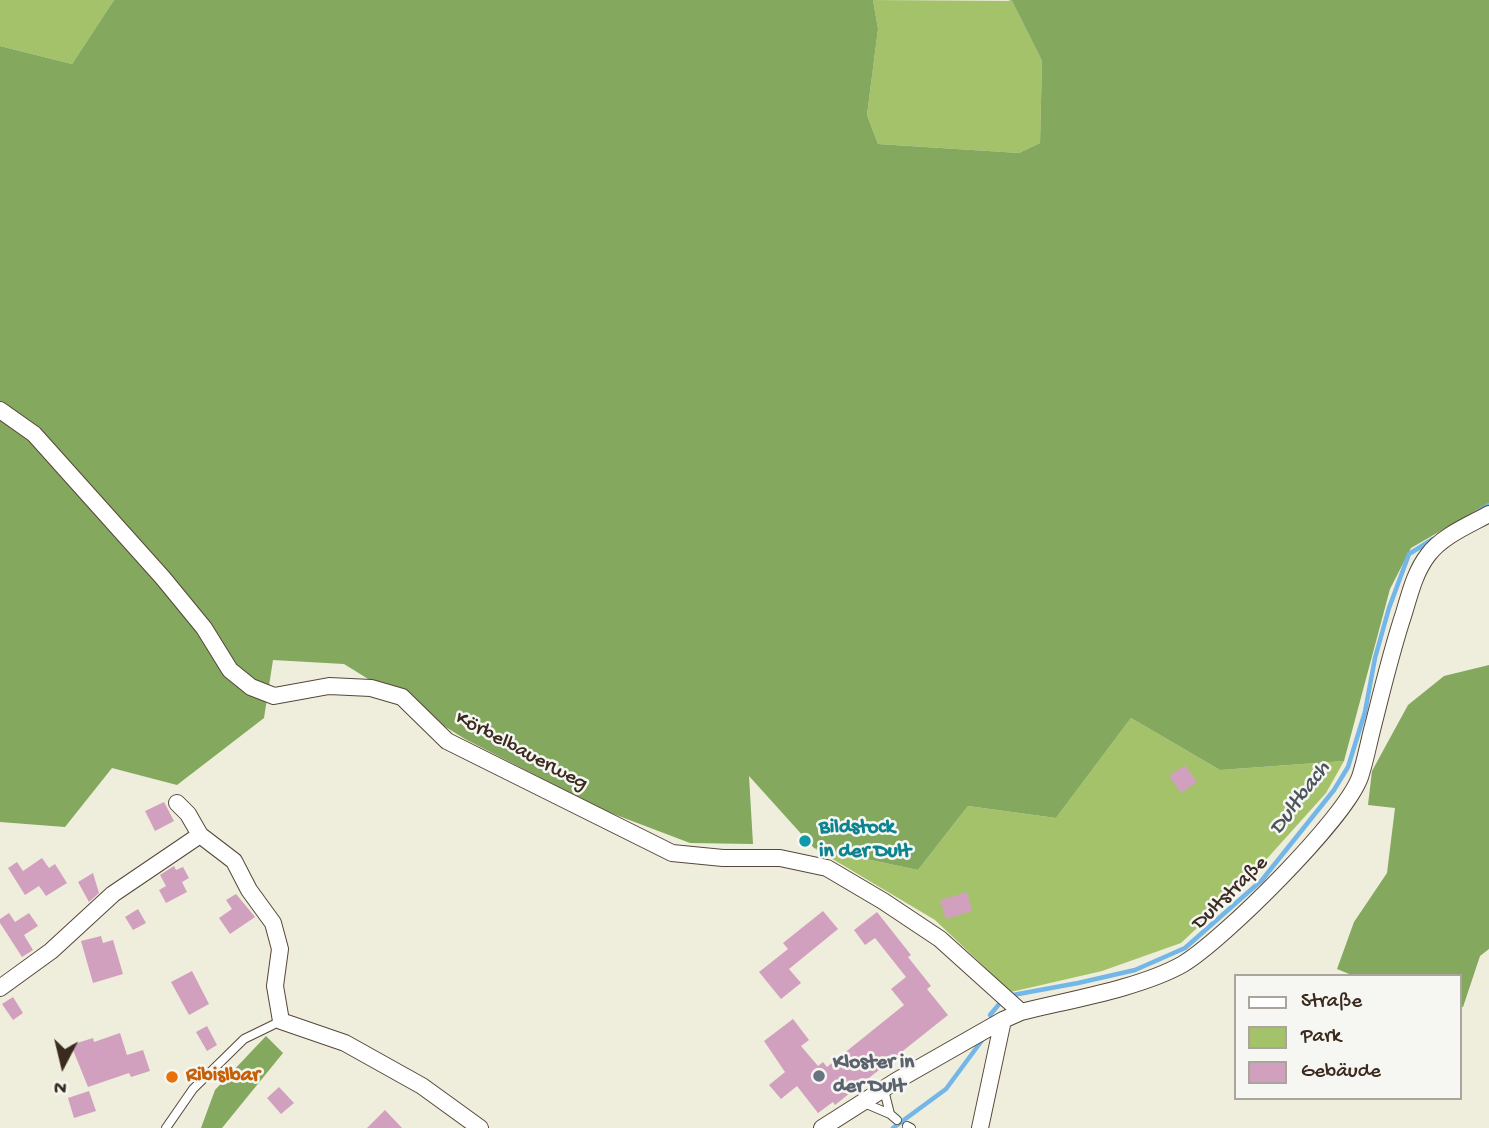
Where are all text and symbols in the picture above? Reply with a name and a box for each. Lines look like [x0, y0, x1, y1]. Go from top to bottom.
street label: Körbelbauerweg [450, 707, 592, 797]
water label: Dultbach [1264, 757, 1338, 841]
place label: Bildstock in der Dult [819, 816, 911, 866]
marker: Bildstock in der Dult [797, 833, 813, 849]
street label: Dultstraße [1188, 852, 1274, 936]
legend [1234, 974, 1461, 1100]
text: Straße [1301, 990, 1362, 1015]
text: Park [1301, 1025, 1341, 1050]
north arrow [28, 1030, 98, 1100]
place label: Kloster in der Dult [833, 1051, 914, 1101]
text: Gebäude [1301, 1060, 1381, 1085]
place label: Ribislbar [186, 1064, 260, 1090]
marker: Kloster in der Dult [811, 1068, 827, 1084]
marker: Ribislbar [164, 1069, 180, 1085]
text: N [53, 1074, 68, 1099]

